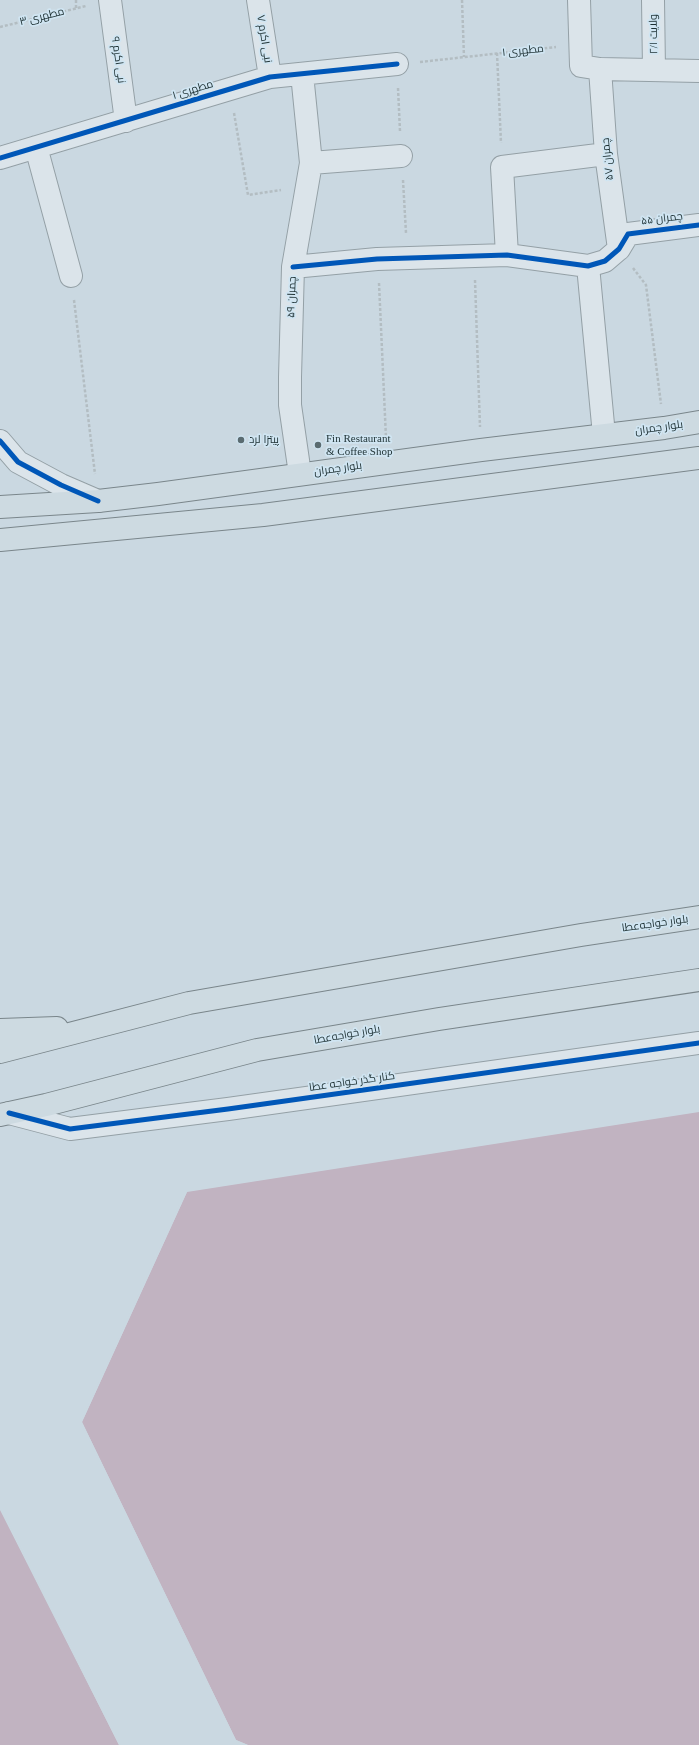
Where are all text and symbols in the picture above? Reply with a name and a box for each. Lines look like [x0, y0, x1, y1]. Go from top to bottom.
street label: مطهری ۳ [18, 5, 66, 29]
street label: نبی اکرم ۷ [254, 14, 274, 64]
street label: ولایت ۲/۱ [647, 14, 661, 54]
street label: نبی اکرم ۹ [108, 36, 128, 84]
street label: مطهری ۱ [501, 42, 545, 60]
street label: مطهری ۱ [171, 78, 215, 102]
street label: چمران ۵۷ [599, 137, 617, 181]
street label: چمران ۵۵ [640, 210, 684, 228]
street label: چمران ۵۹ [285, 276, 299, 318]
street label: بلوار چمران [634, 418, 684, 438]
place label: Fin Restaurant & Coffee Shop [326, 432, 392, 458]
place label: پیتزا لرد [249, 433, 279, 447]
marker: پیتزا لرد [236, 435, 246, 445]
marker: Fin Restaurant & Coffee Shop [313, 440, 323, 450]
street label: بلوار چمران [313, 459, 363, 479]
street label: بلوار خواجه‌عطا [621, 913, 689, 935]
street label: بلوار خواجه‌عطا [313, 1023, 381, 1047]
street label: کنار گذر خواجه عطا [308, 1069, 396, 1095]

